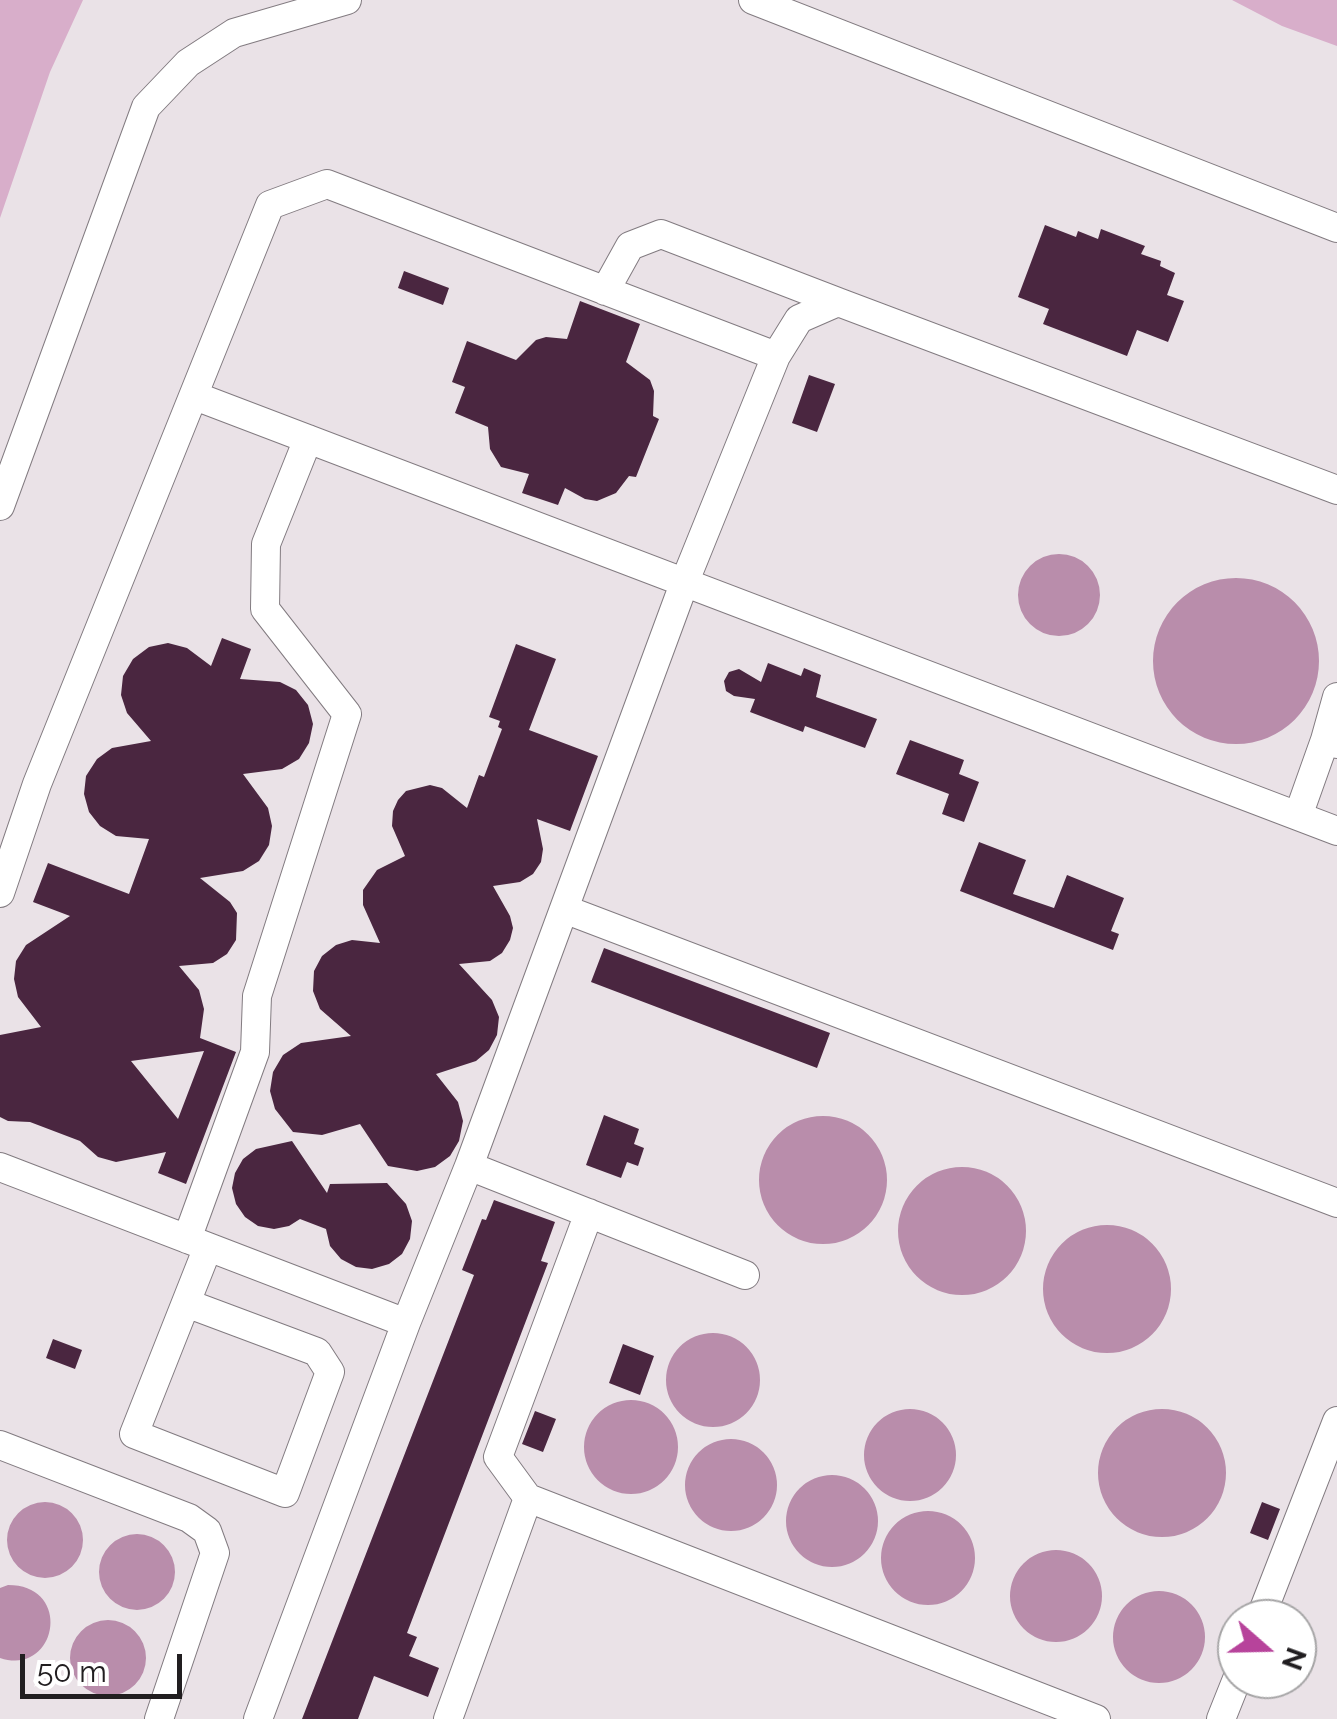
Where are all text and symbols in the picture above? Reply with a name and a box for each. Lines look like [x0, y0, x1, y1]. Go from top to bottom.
north arrow [1217, 1599, 1317, 1699]
scale bar [25, 1634, 188, 1696]
text: N [1275, 1643, 1313, 1674]
text: 50 m [37, 1654, 107, 1689]

